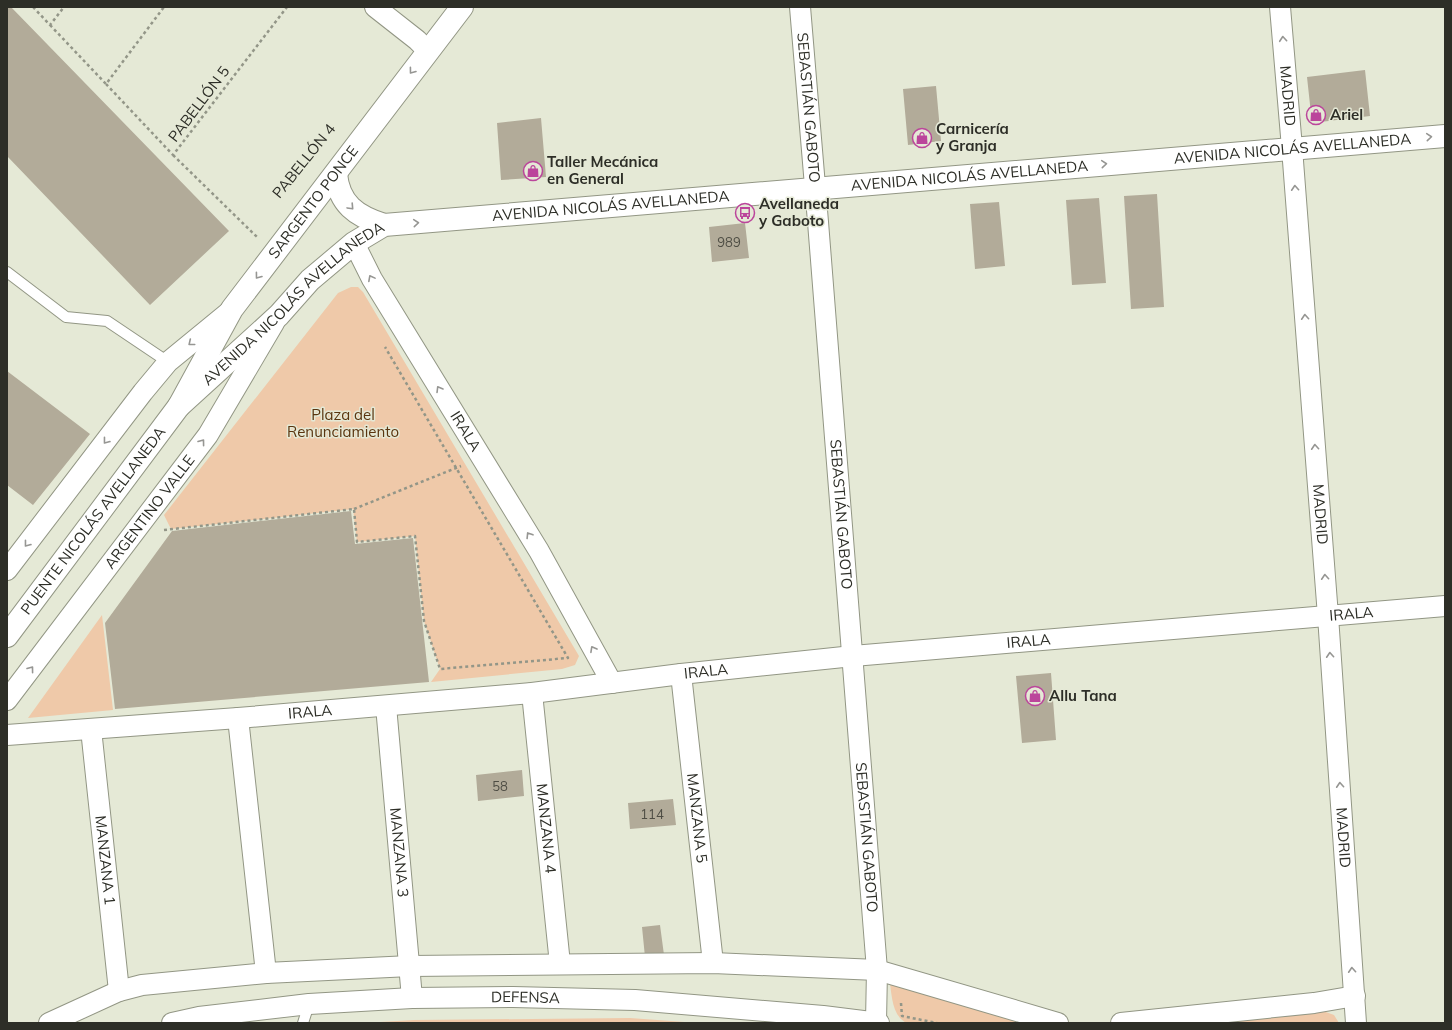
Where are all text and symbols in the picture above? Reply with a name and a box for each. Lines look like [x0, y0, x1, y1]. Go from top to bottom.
street label: SEBASTIÁN GABOTO [793, 32, 825, 183]
one-way arrow [1278, 36, 1287, 42]
street label: PABELLÓN 5 [164, 62, 233, 145]
street label: MADRID [1276, 65, 1300, 127]
one-way arrow [410, 67, 417, 74]
shop icon: Ariel [1305, 104, 1327, 126]
place label: Ariel [1330, 105, 1363, 124]
place label: Carnicería y Granja [935, 119, 1009, 155]
street label: PABELLÓN 4 [268, 120, 339, 202]
shop icon: Carnicería y Granja [911, 127, 933, 149]
street label: AVENIDA NICOLÁS AVELLANEDA [1173, 129, 1412, 168]
one-way arrow [1425, 132, 1432, 141]
street label: SARGENTO PONCE [264, 141, 362, 262]
place label: Taller Mecánica en General [547, 152, 658, 188]
street label: AVENIDA NICOLÁS AVELLANEDA [850, 156, 1089, 195]
shop icon: Taller Mecánica en General [522, 160, 544, 182]
one-way arrow [1100, 160, 1107, 169]
one-way arrow [1291, 185, 1300, 191]
street label: AVENIDA NICOLÁS AVELLANEDA [491, 186, 730, 225]
place label: Avellaneda y Gaboto [758, 194, 839, 230]
one-way arrow [346, 202, 354, 210]
bus stop icon: Avellaneda y Gaboto [734, 202, 756, 224]
street label: AVENIDA NICOLÁS AVELLANEDA [198, 217, 387, 389]
one-way arrow [413, 218, 419, 227]
house number: 989 [717, 234, 741, 250]
one-way arrow [256, 271, 263, 278]
one-way arrow [369, 275, 376, 282]
one-way arrow [1300, 314, 1309, 320]
one-way arrow [189, 338, 196, 345]
one-way arrow [437, 386, 444, 393]
park label: Plaza del Renunciamiento [287, 405, 399, 441]
street label: IRALA [446, 407, 486, 455]
street label: PUENTE NICOLÁS AVELLANEDA [16, 423, 169, 618]
one-way arrow [104, 436, 111, 443]
street label: SEBASTIÁN GABOTO [826, 438, 857, 590]
one-way arrow [198, 440, 205, 447]
one-way arrow [1310, 444, 1319, 450]
street label: ARGENTINO VALLE [100, 451, 199, 572]
street label: MADRID [1309, 483, 1332, 545]
one-way arrow [526, 532, 534, 539]
one-way arrow [25, 539, 32, 546]
one-way arrow [1320, 574, 1329, 580]
street label: IRALA [1329, 602, 1374, 625]
street label: IRALA [1006, 629, 1051, 652]
one-way arrow [590, 646, 598, 653]
one-way arrow [1326, 652, 1335, 658]
street label: IRALA [683, 659, 729, 683]
one-way arrow [26, 666, 33, 673]
shop icon: Allu Tana [1024, 685, 1046, 707]
place label: Allu Tana [1049, 686, 1117, 705]
street label: IRALA [287, 700, 333, 723]
street label: SEBASTIÁN GABOTO [852, 761, 882, 913]
street label: MANZANA 5 [683, 772, 712, 864]
house number: 58 [492, 778, 508, 794]
street label: MANZANA 4 [532, 782, 561, 874]
one-way arrow [1335, 782, 1344, 788]
house number: 114 [640, 806, 664, 822]
street label: MANZANA 3 [386, 807, 413, 898]
street label: MADRID [1332, 807, 1355, 868]
street label: MANZANA 1 [91, 814, 120, 906]
one-way arrow [1348, 967, 1357, 973]
street label: DEFENSA [491, 987, 560, 1007]

